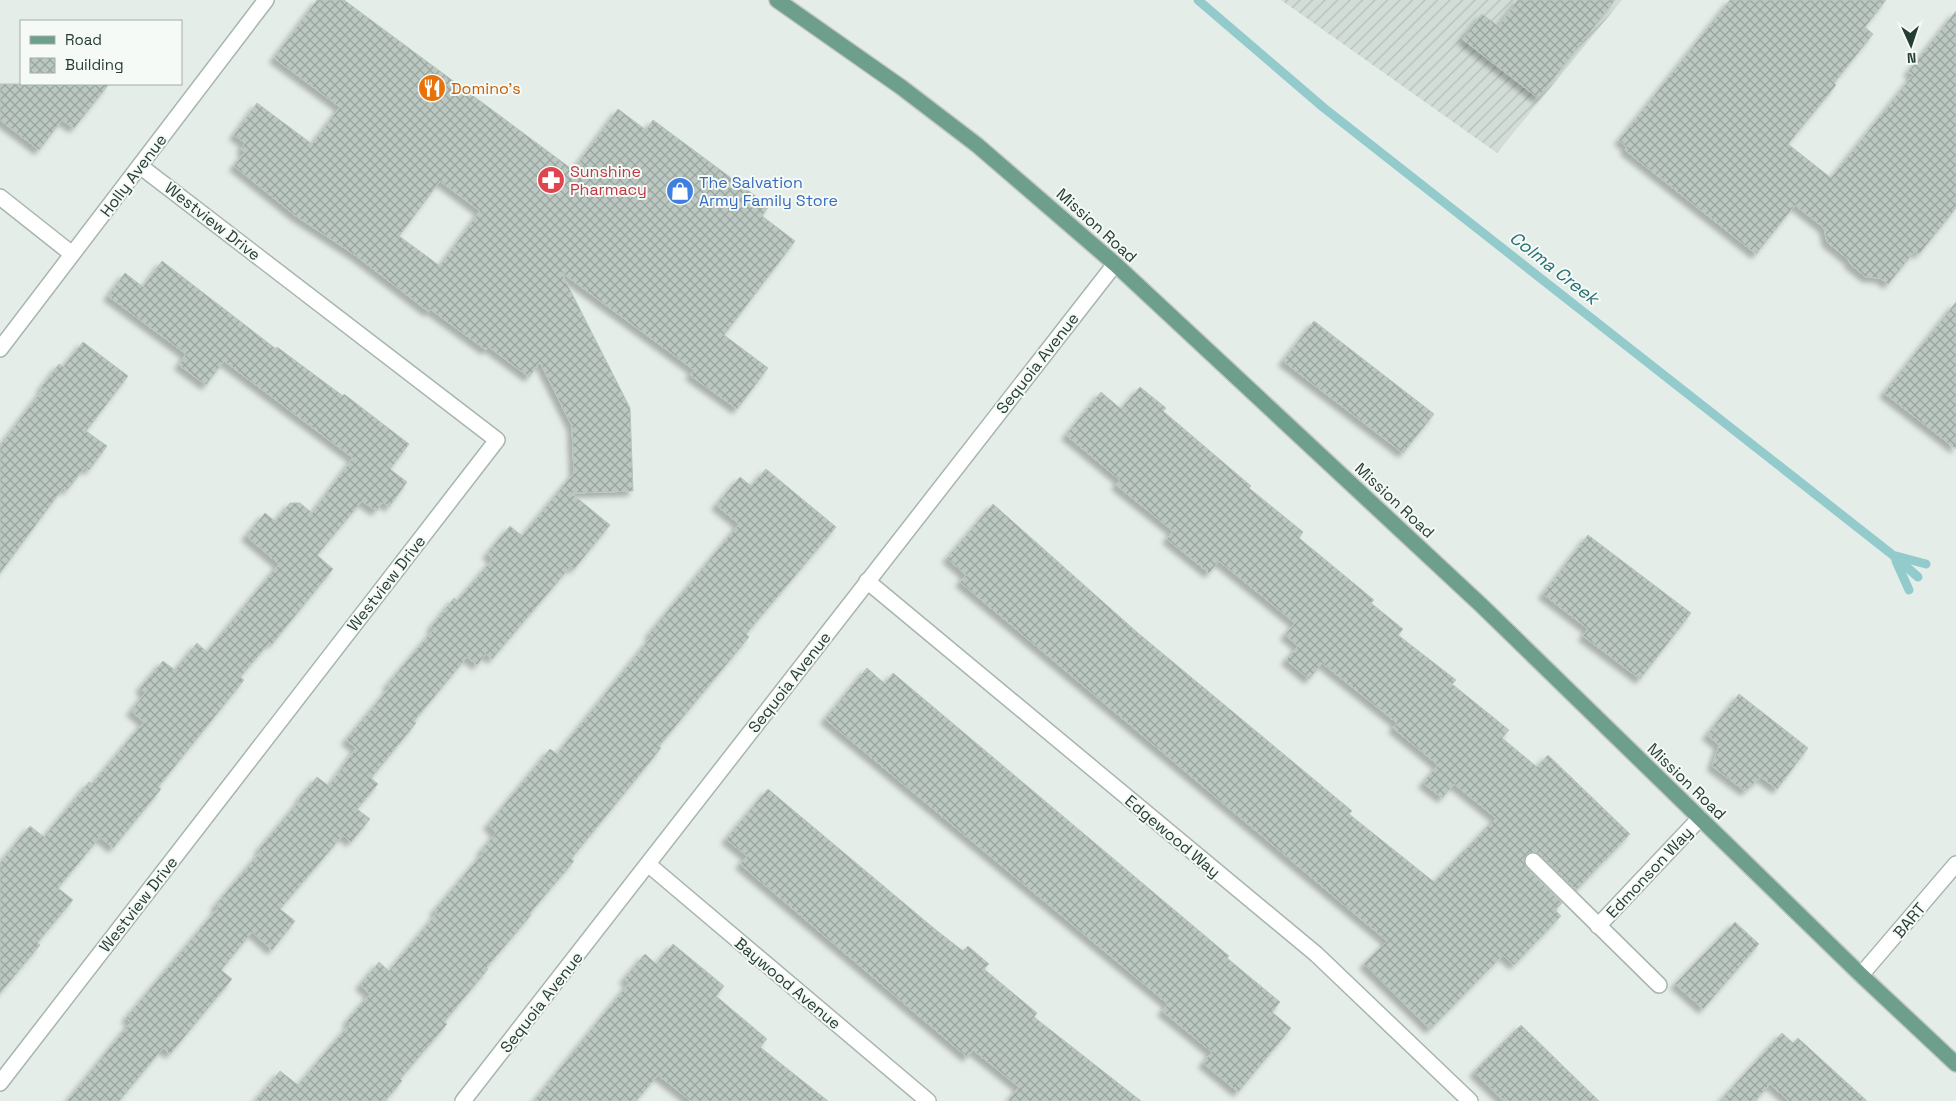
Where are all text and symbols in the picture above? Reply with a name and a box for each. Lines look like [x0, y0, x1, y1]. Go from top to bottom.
legend [20, 20, 182, 85]
north arrow [1886, 20, 1936, 70]
text: Road [65, 30, 102, 49]
text: N [1907, 49, 1917, 67]
text: Building [65, 55, 124, 74]
restaurant icon: Domino's [417, 73, 447, 103]
place label: Domino's [451, 78, 521, 99]
street label: Holly Avenue [95, 130, 171, 221]
place label: Sunshine Pharmacy [570, 161, 647, 200]
pharmacy icon: Sunshine Pharmacy [536, 165, 566, 195]
place label: The Salvation Army Family Store [699, 172, 838, 211]
shop icon: The Salvation Army Family Store [665, 176, 695, 206]
street label: Westview Drive [161, 177, 265, 265]
street label: Mission Road [1052, 184, 1141, 267]
water label: Colma Creek [1505, 226, 1605, 311]
street label: Sequoia Avenue [991, 308, 1083, 418]
street label: Mission Road [1350, 458, 1439, 543]
street label: Westview Drive [342, 531, 430, 635]
street label: Sequoia Avenue [743, 627, 835, 737]
street label: Mission Road [1643, 739, 1730, 824]
street label: Edgewood Way [1121, 790, 1225, 882]
street label: Edmonson Way [1602, 822, 1697, 922]
street label: Westview Drive [94, 852, 182, 956]
street label: BART [1889, 898, 1930, 942]
street label: Baywood Avenue [730, 933, 845, 1034]
street label: Sequoia Avenue [495, 947, 587, 1057]

